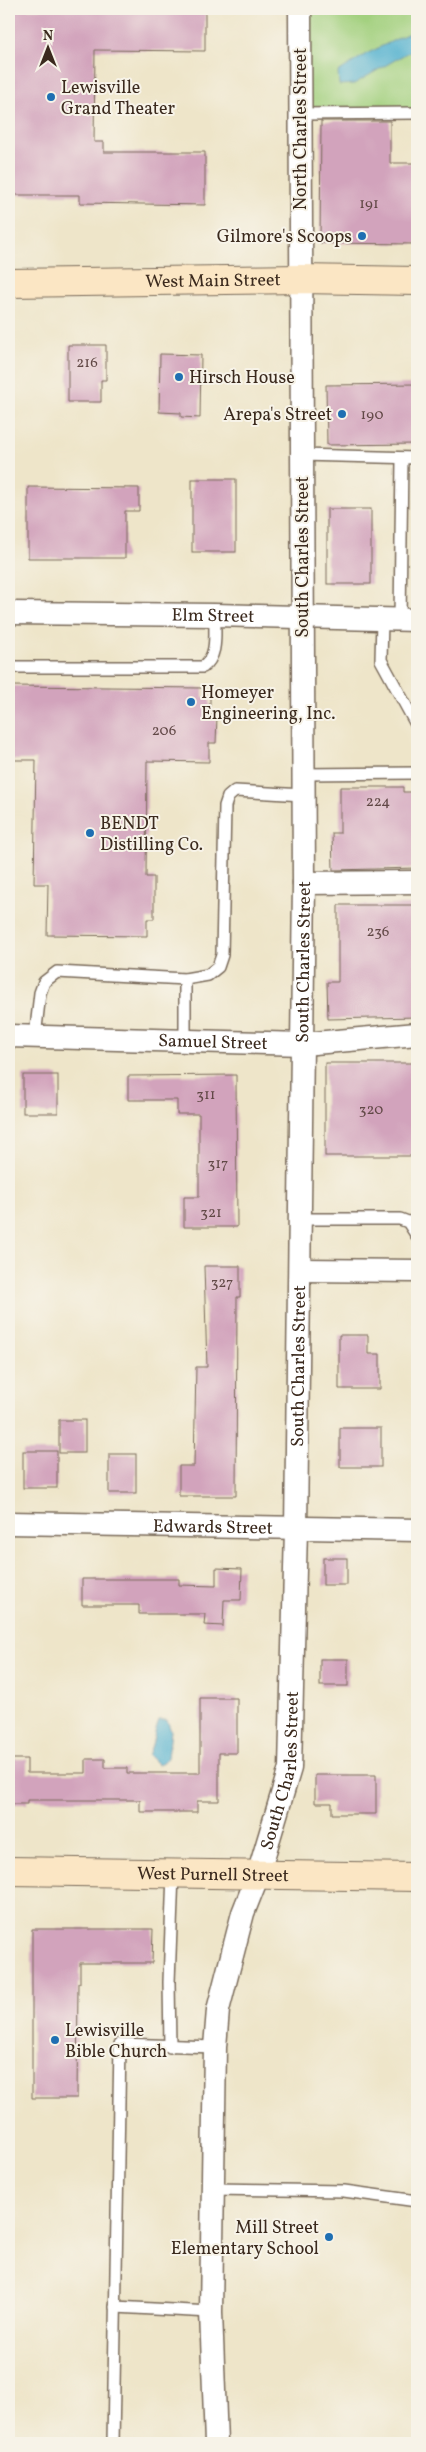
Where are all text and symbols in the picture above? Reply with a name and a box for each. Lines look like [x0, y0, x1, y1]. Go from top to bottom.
north arrow [22, 22, 72, 72]
text: N [43, 27, 53, 46]
street label: North Charles Street [289, 48, 314, 210]
place label: Lewisville Grand Theater [61, 76, 175, 122]
marker: Lewisville Grand Theater [45, 91, 57, 103]
house number: 191 [359, 194, 379, 215]
place label: Gilmore's Scoops [217, 225, 352, 250]
marker: Gilmore's Scoops [356, 230, 368, 242]
street label: West Main Street [145, 268, 281, 295]
house number: 216 [76, 353, 98, 374]
place label: Hirsch House [189, 366, 295, 391]
marker: Hirsch House [173, 371, 185, 383]
place label: Arepa's Street [223, 403, 332, 428]
house number: 190 [361, 405, 383, 426]
marker: Arepa's Street [336, 408, 348, 420]
street label: South Charles Street [291, 476, 316, 638]
street label: Elm Street [171, 604, 255, 630]
place label: Homeyer Engineering, Inc. [201, 681, 336, 727]
marker: Homeyer Engineering, Inc. [185, 696, 197, 708]
house number: 206 [152, 721, 176, 742]
house number: 224 [366, 792, 390, 813]
place label: BENDT Distilling Co. [100, 812, 203, 858]
marker: BENDT Distilling Co. [84, 827, 96, 839]
street label: South Charles Street [291, 881, 318, 1043]
house number: 236 [367, 922, 389, 943]
street label: Samuel Street [158, 1029, 268, 1057]
house number: 311 [196, 1085, 216, 1106]
house number: 320 [359, 1100, 383, 1121]
house number: 317 [208, 1154, 228, 1175]
house number: 321 [200, 1203, 222, 1224]
house number: 327 [211, 1273, 233, 1294]
street label: South Charles Street [286, 1285, 313, 1447]
street label: Edwards Street [153, 1514, 273, 1542]
street label: South Charles Street [255, 1691, 306, 1853]
street label: West Purnell Street [137, 1862, 289, 1889]
place label: Lewisville Bible Church [65, 2019, 168, 2065]
marker: Lewisville Bible Church [49, 2034, 61, 2046]
place label: Mill Street Elementary School [171, 2216, 319, 2262]
marker: Mill Street Elementary School [323, 2231, 335, 2243]

